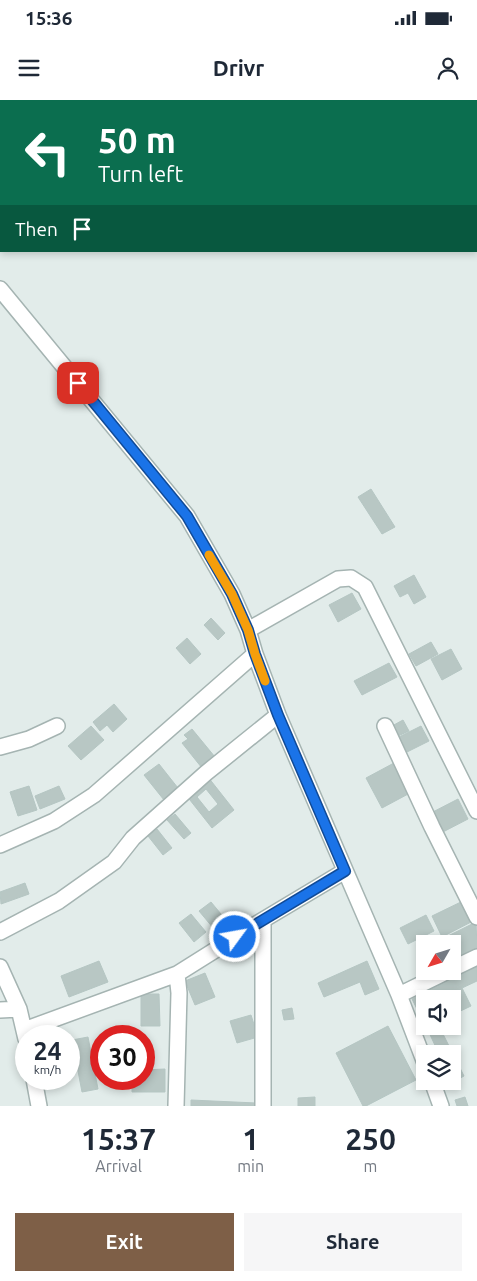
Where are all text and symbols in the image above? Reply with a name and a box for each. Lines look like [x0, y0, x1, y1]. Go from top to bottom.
text: 15:36 [25, 7, 73, 29]
icon: menu [15, 54, 43, 82]
icon: person [434, 54, 462, 82]
text: Drivr [213, 55, 264, 80]
icon: left [15, 120, 80, 185]
text: 50 m [98, 120, 176, 160]
text: Turn left [98, 161, 183, 186]
icon: arrive [68, 215, 96, 243]
text: Then [15, 218, 58, 240]
pin [57, 362, 99, 404]
icon: arrive [64, 369, 92, 397]
position arrow [208, 910, 260, 962]
north arrow [416, 935, 461, 980]
map controls [416, 935, 461, 1090]
button: sound [416, 990, 461, 1035]
speed limit sign: 30 [90, 1025, 155, 1090]
text: 24 [33, 1037, 62, 1065]
button: layers [416, 1045, 461, 1090]
text: km/h [34, 1063, 61, 1076]
text: 15:37 [81, 1122, 156, 1156]
text: 1 [242, 1122, 259, 1156]
text: 250 [345, 1122, 396, 1156]
text: Arrival [95, 1157, 142, 1175]
text: min [237, 1157, 264, 1175]
text: m [364, 1157, 377, 1175]
button: Exit [15, 1213, 234, 1271]
button: Share [244, 1213, 462, 1271]

